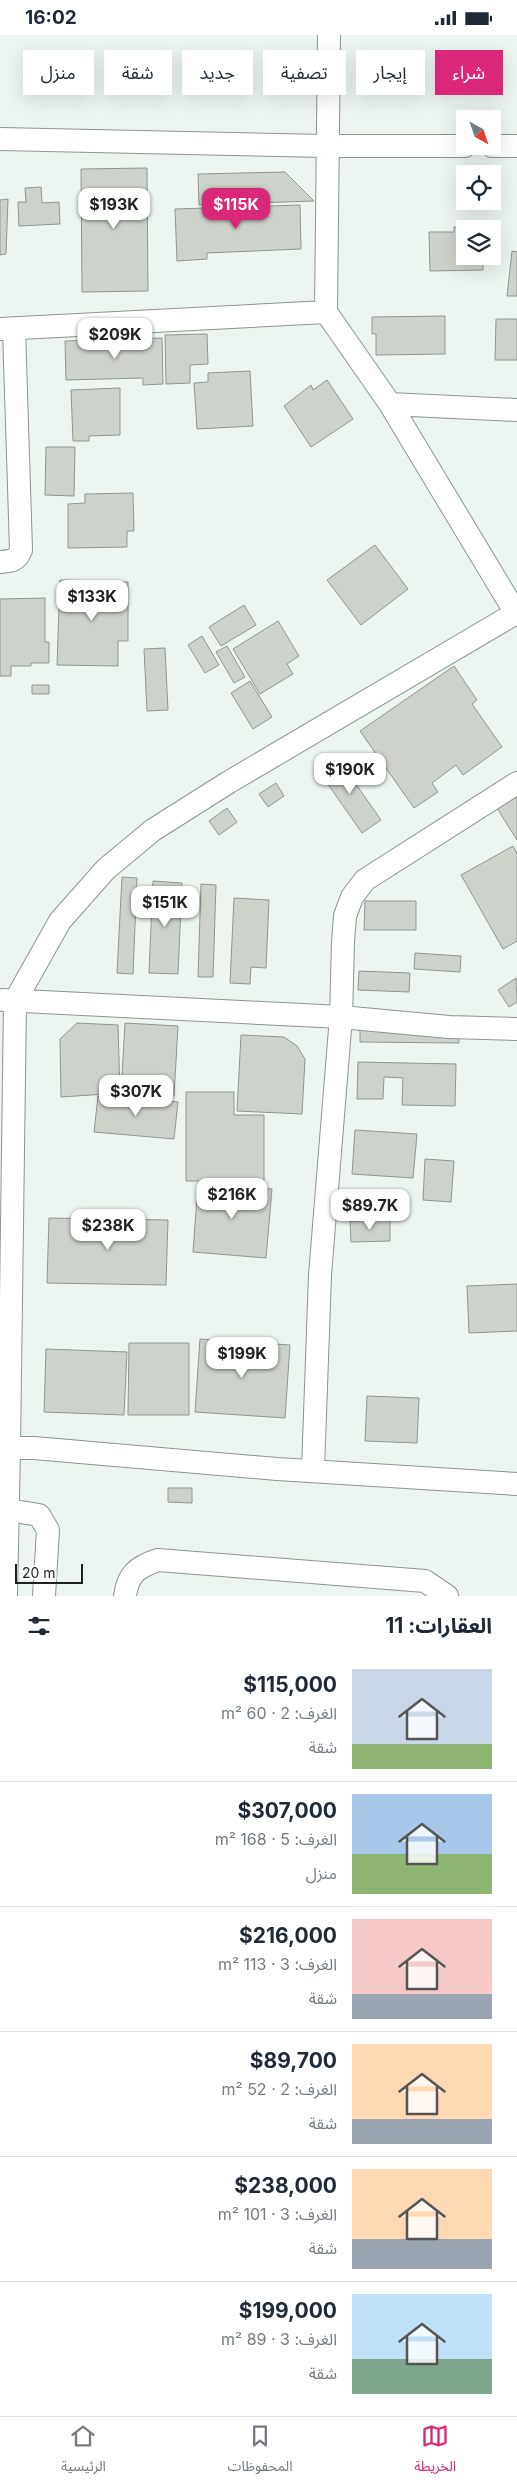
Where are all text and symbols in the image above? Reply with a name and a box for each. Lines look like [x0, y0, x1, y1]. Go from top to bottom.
text: 16:02 [25, 6, 77, 29]
chip: منزل [23, 50, 94, 95]
chip: شقة [104, 50, 172, 95]
chip: جديد [182, 50, 253, 95]
chip: تصفية [263, 50, 346, 95]
chip: إيجار [356, 50, 425, 95]
chip: شراء [435, 50, 503, 95]
north arrow [456, 110, 501, 155]
map controls [456, 110, 501, 265]
button: locate [456, 165, 501, 210]
pin: $193K [79, 187, 149, 230]
pin: $115K [201, 187, 271, 230]
text: $193K [89, 194, 139, 214]
text: $115K [213, 194, 259, 214]
button: layers [456, 220, 501, 265]
pin: $209K [80, 317, 150, 360]
text: $209K [88, 324, 142, 344]
pin: $133K [57, 579, 127, 622]
text: $133K [67, 586, 117, 606]
pin: $190K [315, 753, 385, 795]
text: $190K [325, 759, 375, 779]
pin: $151K [130, 885, 200, 928]
text: $151K [142, 892, 188, 912]
pin: $307K [101, 1075, 171, 1117]
text: $307K [110, 1081, 162, 1101]
pin: $216K [197, 1177, 267, 1220]
text: $216K [207, 1184, 257, 1204]
pin: $89.7K [329, 1189, 411, 1231]
text: $89.7K [342, 1195, 398, 1215]
pin: $238K [73, 1209, 143, 1251]
text: $238K [82, 1215, 134, 1235]
pin: $199K [207, 1337, 277, 1379]
text: $199K [217, 1343, 267, 1363]
scale bar [15, 1561, 82, 1584]
text: 20 m [22, 1564, 56, 1581]
icon: filters [25, 1612, 53, 1640]
text: العقارات: 11 [385, 1613, 492, 1638]
text: $115,000 [243, 1672, 337, 1697]
icon: home [392, 1689, 452, 1749]
text: الغرف: 2 · 60 m² [221, 1703, 337, 1723]
text: شقة [309, 1737, 337, 1757]
text: $307,000 [237, 1798, 337, 1823]
icon: home [392, 1814, 452, 1874]
text: الغرف: 5 · 168 m² [215, 1829, 337, 1849]
text: منزل [306, 1863, 337, 1883]
text: $216,000 [239, 1923, 337, 1948]
icon: home [392, 1939, 452, 1999]
text: الغرف: 3 · 113 m² [218, 1954, 337, 1974]
text: شقة [309, 1988, 337, 2008]
text: $89,700 [250, 2048, 337, 2073]
icon: home [392, 2064, 452, 2124]
text: الغرف: 2 · 52 m² [222, 2079, 337, 2099]
text: شقة [309, 2113, 337, 2133]
text: $238,000 [234, 2173, 337, 2198]
icon: home [392, 2189, 452, 2249]
text: الغرف: 3 · 101 m² [218, 2204, 337, 2224]
text: شقة [309, 2238, 337, 2258]
text: $199,000 [239, 2298, 337, 2323]
icon: home [392, 2314, 452, 2374]
text: الغرف: 3 · 89 m² [221, 2329, 337, 2349]
text: شقة [309, 2363, 337, 2383]
tab: الرئيسية [61, 2422, 106, 2481]
tab: المحفوظات [228, 2422, 293, 2481]
tab: الخريطة [414, 2422, 456, 2481]

